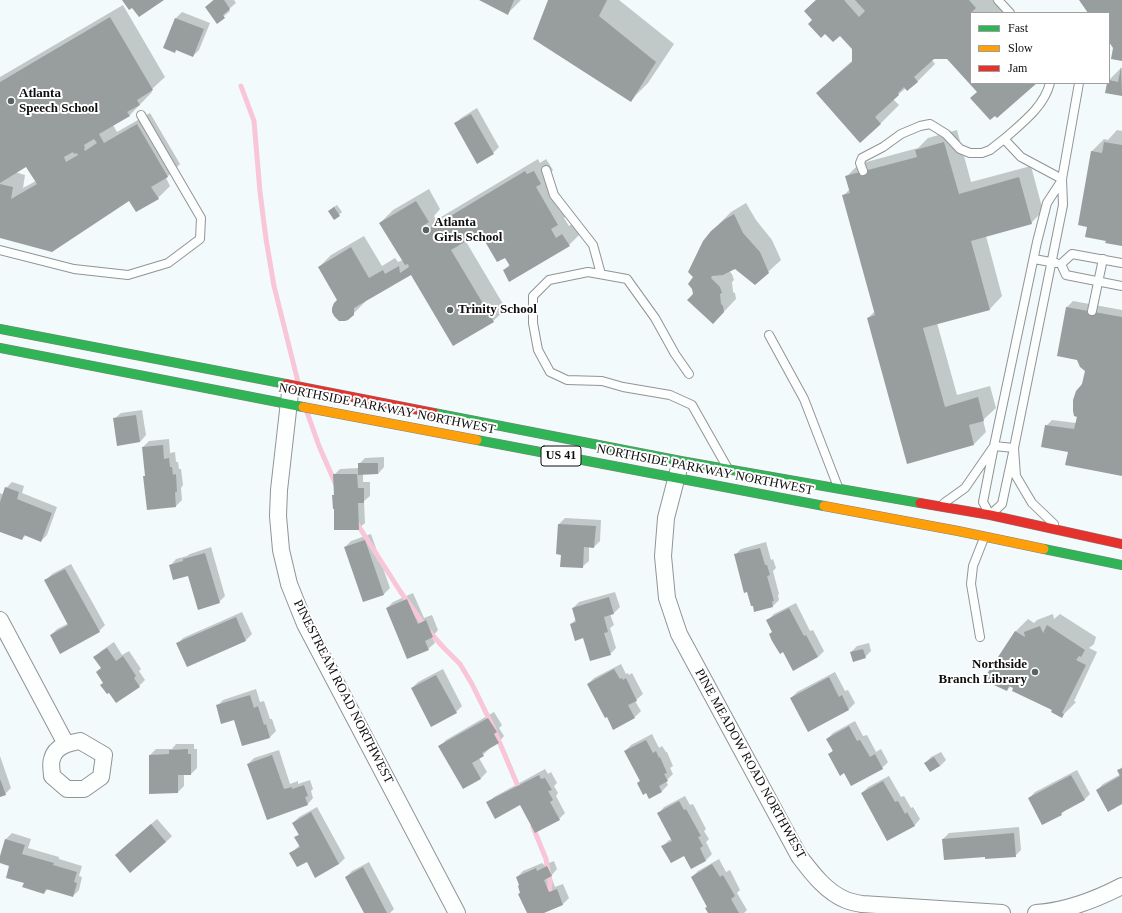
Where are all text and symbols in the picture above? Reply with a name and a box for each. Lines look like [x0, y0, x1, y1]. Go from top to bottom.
legend [970, 12, 1110, 84]
text: Fast [1008, 21, 1028, 35]
text: Slow [1008, 41, 1033, 55]
text: Jam [1008, 61, 1027, 75]
place label: Atlanta Speech School [19, 86, 98, 117]
marker: Atlanta Speech School [6, 96, 16, 106]
place label: Atlanta Girls School [434, 215, 502, 246]
marker: Atlanta Girls School [421, 225, 431, 235]
place label: Trinity School [458, 302, 537, 318]
marker: Trinity School [445, 305, 455, 315]
street label: NORTHSIDE PARKWAY NORTHWEST [277, 380, 497, 438]
street label: NORTHSIDE PARKWAY NORTHWEST [595, 441, 815, 499]
road number: US 41 [541, 446, 581, 466]
street label: PINESTREAM ROAD NORTHWEST [290, 597, 396, 787]
place label: Northside Branch Library [939, 657, 1027, 688]
street label: PINE MEADOW ROAD NORTHWEST [691, 666, 809, 862]
marker: Northside Branch Library [1030, 667, 1040, 677]

